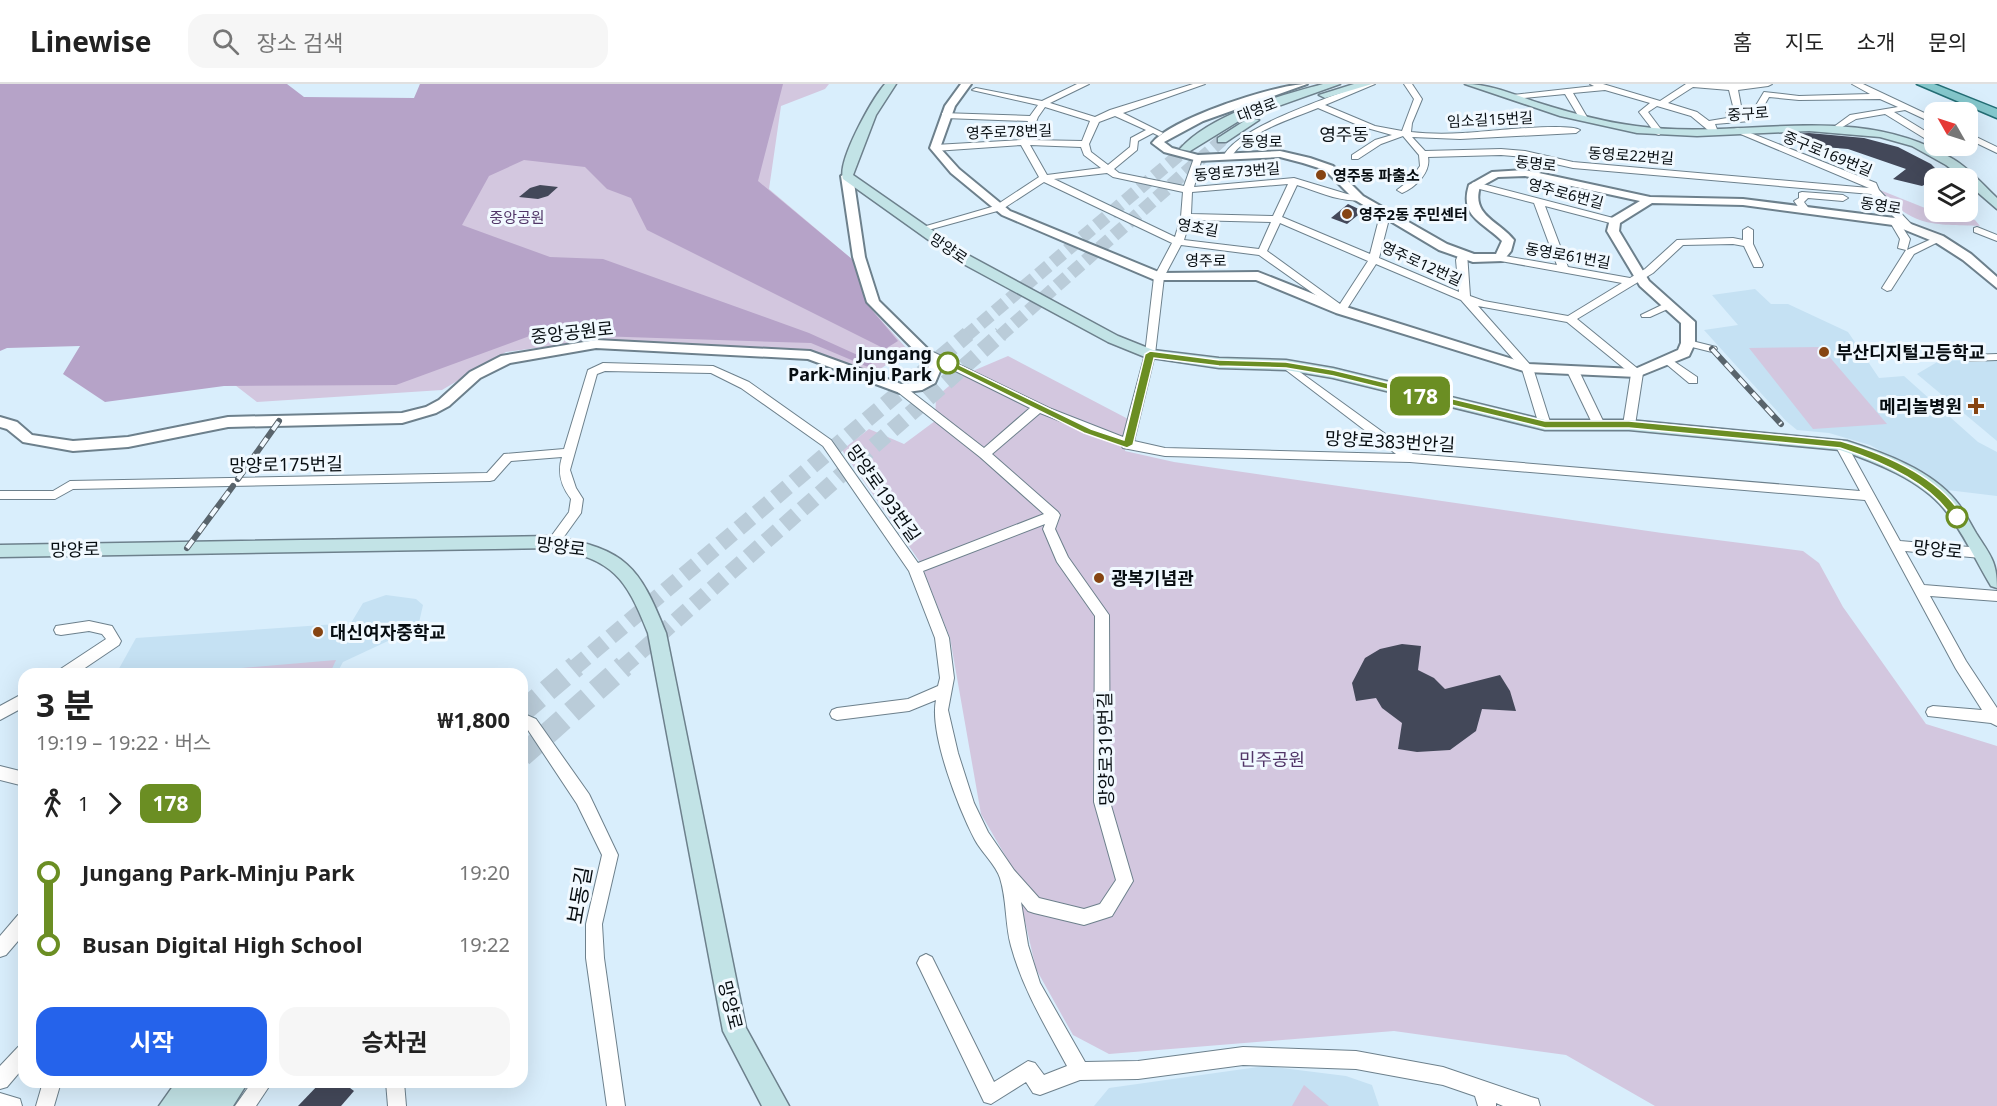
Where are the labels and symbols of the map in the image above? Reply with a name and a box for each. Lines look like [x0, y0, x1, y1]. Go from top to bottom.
street label: 대영로 [1234, 92, 1280, 126]
street label: 중구로 [1727, 102, 1769, 124]
north arrow [1924, 102, 1978, 156]
street label: 임소길15번길 [1446, 107, 1534, 131]
street label: 영주로78번길 [966, 120, 1052, 142]
district label: 영주동 [1319, 122, 1369, 146]
street label: 중구로169번길 [1780, 126, 1876, 180]
street label: 동영로 [1241, 131, 1283, 151]
street label: 동영로22번길 [1587, 142, 1675, 168]
street label: 동명로 [1514, 151, 1558, 175]
street label: 동영로73번길 [1193, 157, 1281, 185]
place label: 영주동 파출소 [1333, 165, 1420, 185]
marker: 영주동 파출소 [1314, 168, 1328, 182]
street label: 영주로6번길 [1526, 173, 1606, 213]
street label: 동영로 [1859, 192, 1903, 218]
place label: 영주2동 주민센터 [1359, 204, 1468, 224]
park label: 중앙공원 [489, 207, 545, 227]
marker: 영주2동 주민센터 [1340, 207, 1354, 221]
street label: 영초길 [1176, 214, 1220, 240]
street label: 망양로 [926, 228, 972, 268]
street label: 영주로12번길 [1379, 236, 1465, 290]
street label: 동영로61번길 [1524, 238, 1612, 272]
street label: 영주로 [1185, 250, 1227, 270]
street label: 중앙공원로 [530, 316, 614, 348]
place label: 부산디지털고등학교 [1836, 340, 1985, 364]
place label: Jungang Park-Minju Park [788, 341, 933, 386]
marker: 부산디지털고등학교 [1817, 345, 1831, 359]
marker: Jungang Park-Minju Park [937, 352, 959, 374]
line badge: 178 [1386, 376, 1454, 416]
place label: 메리놀병원 [1879, 394, 1962, 418]
marker: 메리놀병원 [1967, 397, 1985, 415]
street label: 망양로383번안길 [1324, 426, 1456, 456]
street label: 망양로193번길 [842, 440, 926, 546]
street label: 망양로175번길 [229, 451, 343, 477]
unlabelled marker [1946, 506, 1968, 528]
street label: 망양로 [535, 531, 587, 561]
street label: 망양로 [1912, 534, 1964, 564]
street label: 망양로 [50, 537, 100, 561]
place label: 광복기념관 [1111, 566, 1194, 590]
marker: 광복기념관 [1092, 571, 1106, 585]
place label: 대신여자중학교 [330, 620, 446, 644]
marker: 대신여자중학교 [311, 625, 325, 639]
street label: 망양로319번길 [1092, 692, 1118, 806]
park label: 민주공원 [1239, 747, 1305, 771]
street label: 보동길 [560, 864, 598, 926]
street label: 망양로 [713, 978, 749, 1032]

